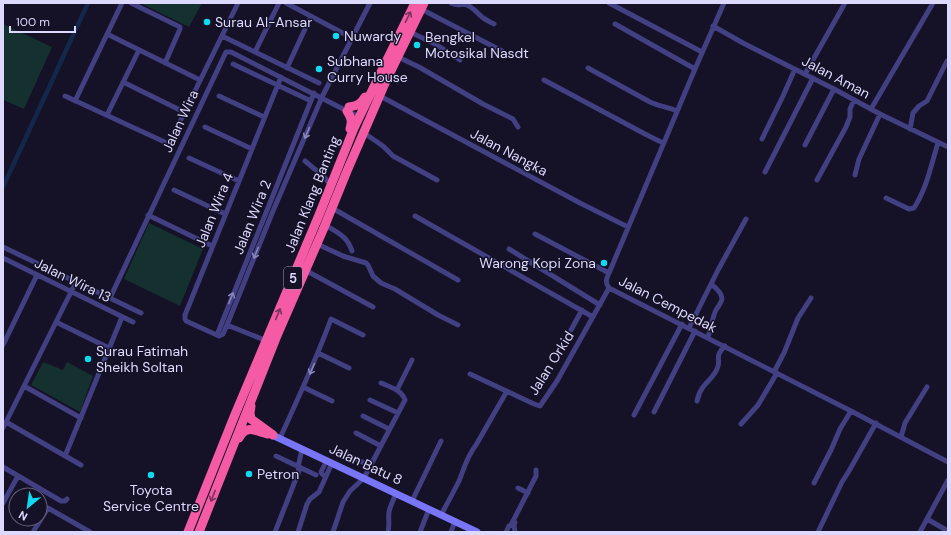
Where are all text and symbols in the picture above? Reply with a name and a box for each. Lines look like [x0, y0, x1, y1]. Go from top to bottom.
scale bar [10, 8, 75, 34]
one-way arrow [405, 11, 412, 23]
place label: Surau Al-Ansar [215, 13, 312, 31]
text: 100 m [16, 14, 50, 30]
marker: Surau Al-Ansar [202, 17, 212, 27]
place label: Nuwardy [344, 27, 401, 45]
place label: Bengkel Motosikal Nasdt [425, 28, 529, 62]
marker: Nuwardy [331, 31, 341, 41]
marker: Bengkel Motosikal Nasdt [412, 40, 422, 50]
place label: Subhana Curry House [327, 52, 408, 86]
street label: Jalan Aman [799, 52, 873, 102]
marker: Subhana Curry House [314, 64, 324, 74]
street label: Jalan Wira [158, 87, 202, 155]
street label: Jalan Nangka [467, 124, 551, 180]
one-way arrow [302, 127, 310, 139]
street label: Jalan Klang Banting [280, 133, 344, 255]
street label: Jalan Wira 4 [191, 170, 237, 250]
street label: Jalan Wira 2 [229, 177, 275, 257]
one-way arrow [252, 246, 260, 258]
street label: Jalan Wira 13 [32, 254, 114, 306]
place label: Warong Kopi Zona [479, 254, 596, 272]
marker: Warong Kopi Zona [599, 258, 609, 268]
road number: 5 [284, 267, 302, 289]
street label: Jalan Cempedak [616, 272, 720, 336]
one-way arrow [228, 293, 236, 305]
one-way arrow [275, 308, 282, 320]
street label: Jalan Orkid [524, 328, 578, 398]
place label: Surau Fatimah Sheikh Soltan [96, 342, 188, 376]
marker: Surau Fatimah Sheikh Soltan [83, 354, 93, 364]
one-way arrow [307, 362, 315, 374]
street label: Jalan Batu 8 [327, 439, 405, 489]
place label: Petron [257, 465, 299, 483]
marker: Petron [244, 469, 254, 479]
marker: Toyota Service Centre [146, 470, 156, 480]
place label: Toyota Service Centre [103, 481, 199, 515]
north arrow [8, 487, 48, 527]
one-way arrow [209, 489, 217, 501]
text: N [16, 508, 30, 524]

